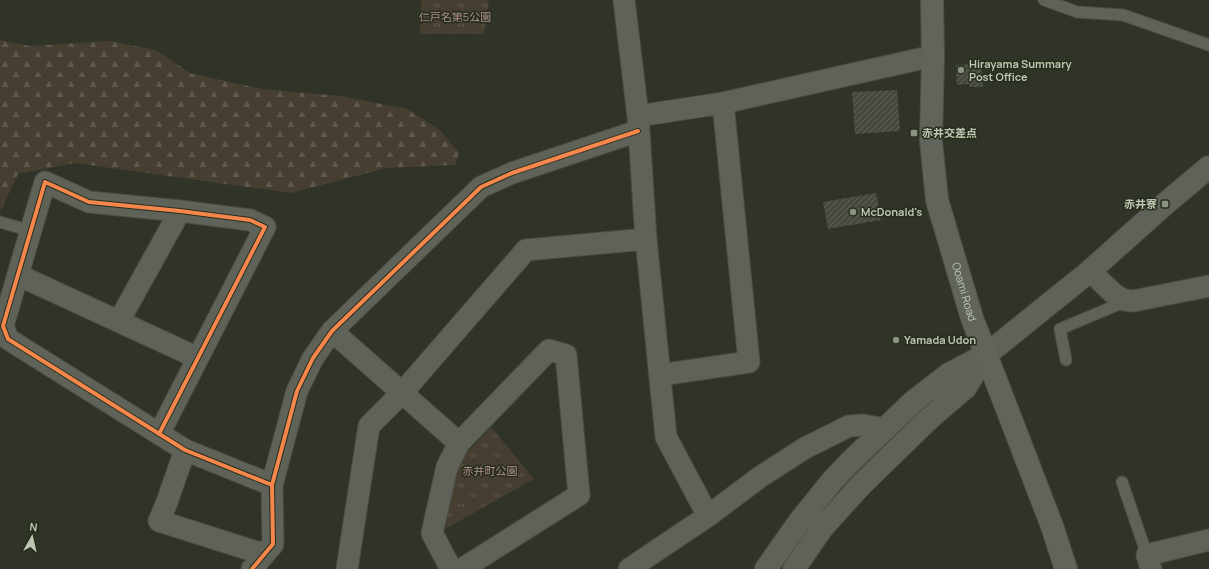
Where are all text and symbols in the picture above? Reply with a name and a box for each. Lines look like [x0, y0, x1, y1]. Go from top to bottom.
park label: 仁戸名第5公園 [419, 9, 491, 24]
place label: Hirayama Summary Post Office [969, 56, 1072, 84]
marker: Hirayama Summary Post Office [956, 65, 966, 75]
place label: 赤井交差点 [922, 125, 977, 140]
marker: 赤井交差点 [909, 128, 919, 138]
place label: 赤井寮 [1124, 196, 1157, 211]
marker: 赤井寮 [1160, 199, 1170, 209]
place label: McDonald's [861, 204, 922, 219]
marker: McDonald's [848, 207, 858, 217]
street label: Ooami Road [949, 260, 981, 323]
place label: Yamada Udon [904, 332, 976, 347]
marker: Yamada Udon [891, 335, 901, 345]
park label: 赤井町公園 [463, 463, 518, 478]
north arrow [12, 517, 52, 557]
text: N [29, 519, 39, 535]

